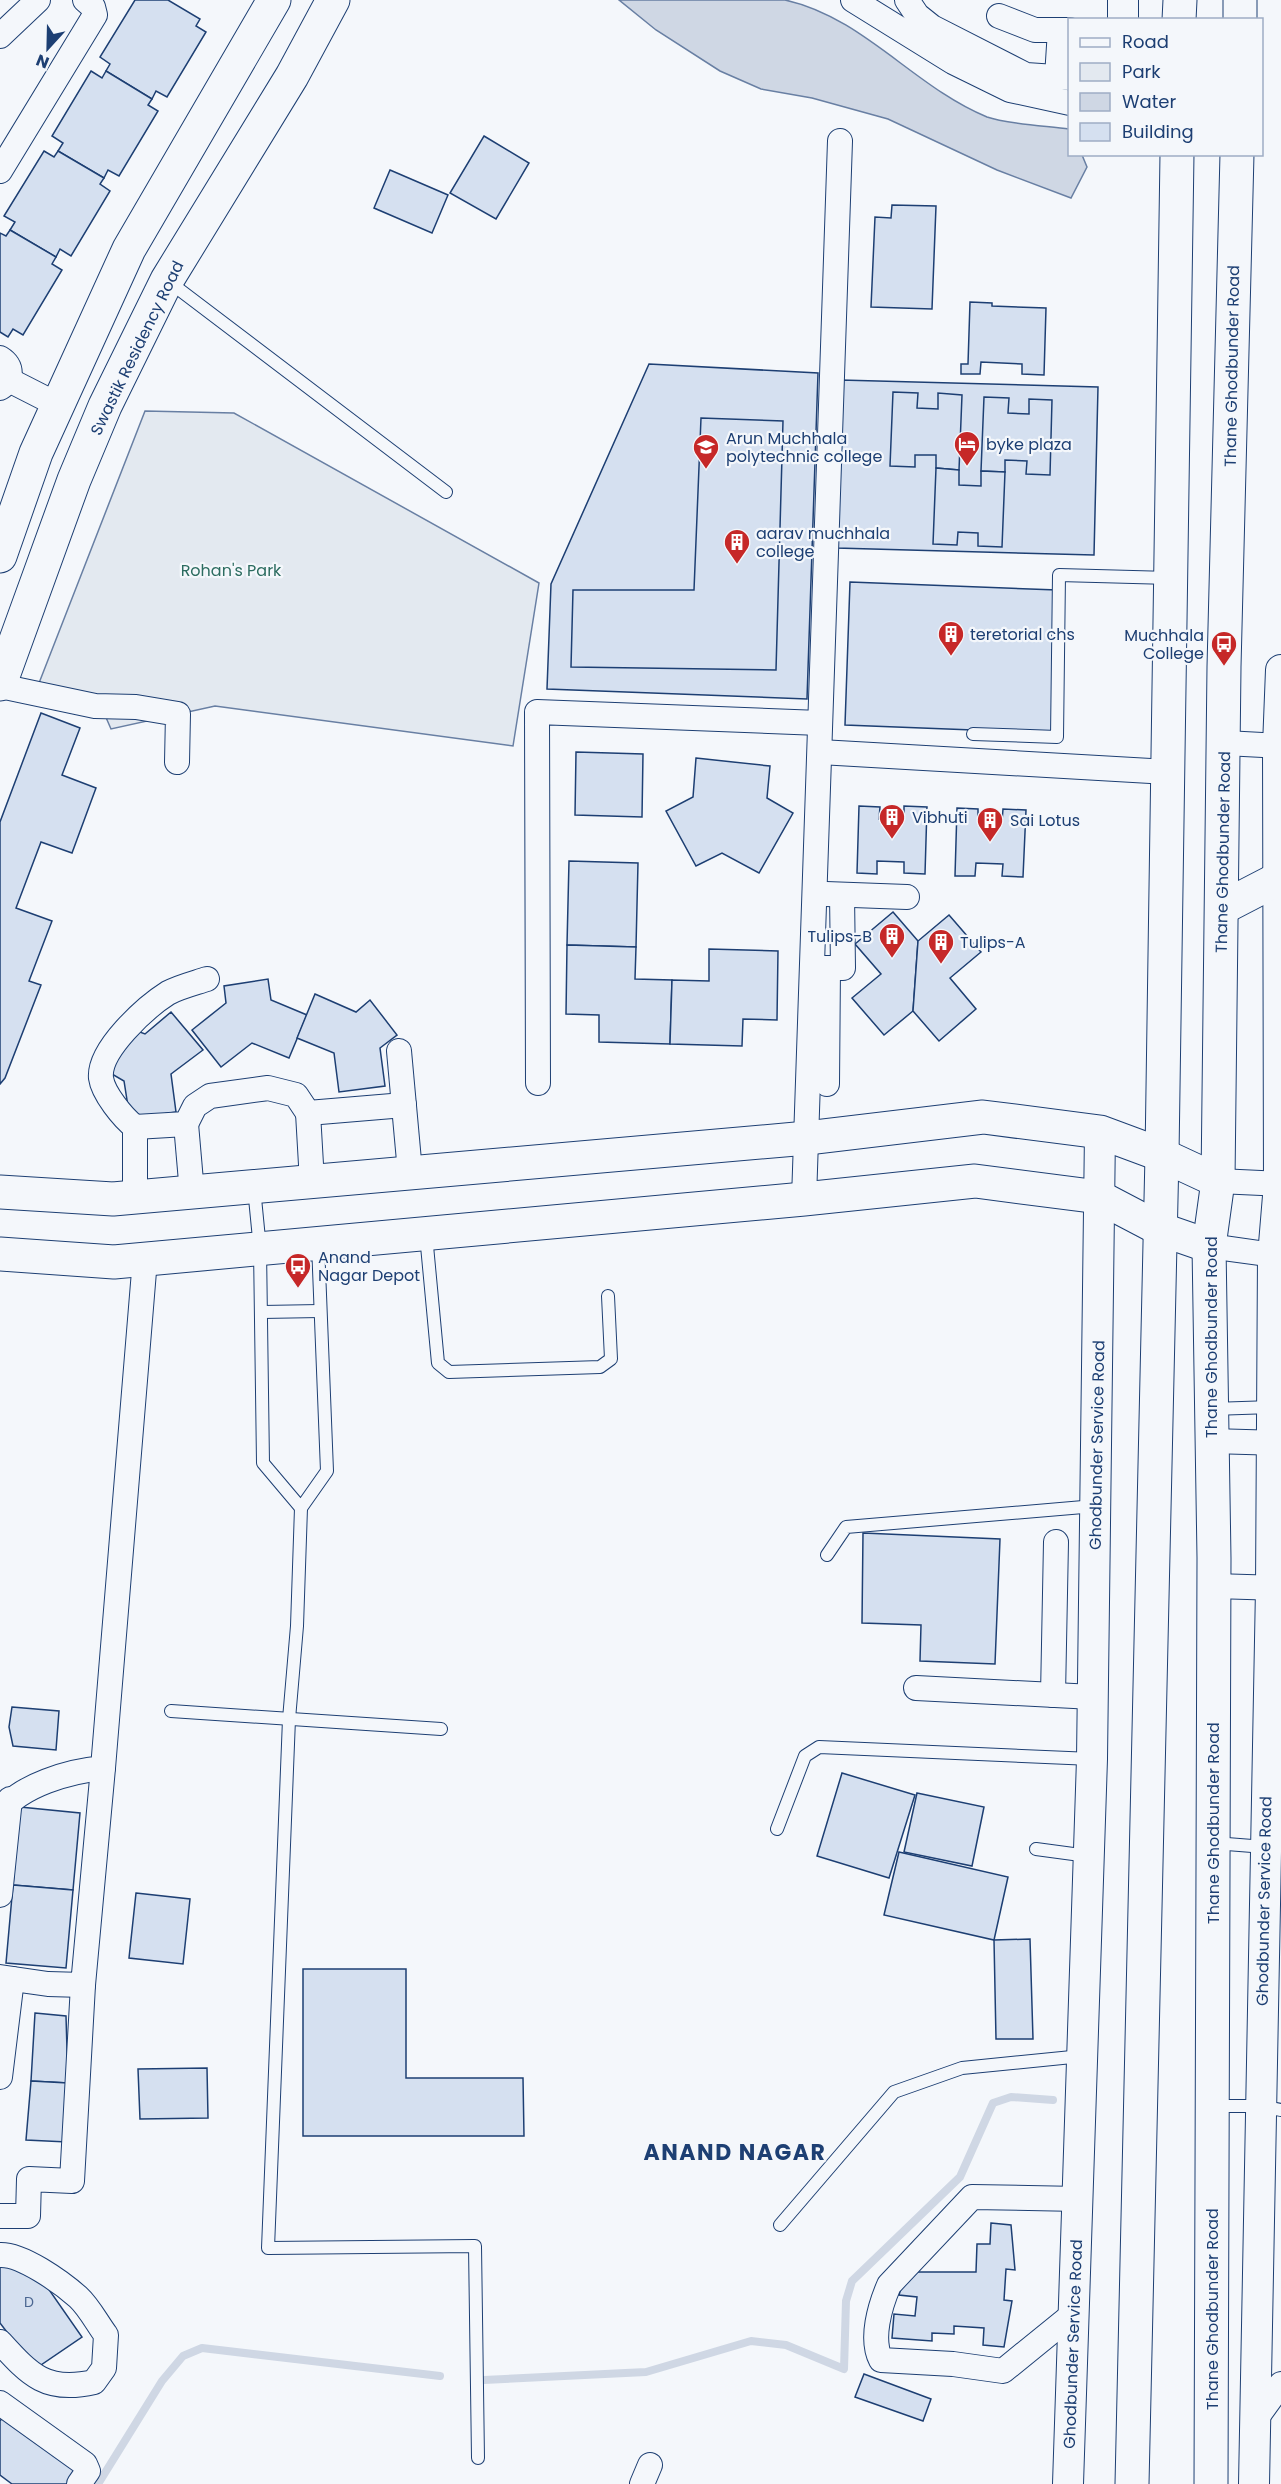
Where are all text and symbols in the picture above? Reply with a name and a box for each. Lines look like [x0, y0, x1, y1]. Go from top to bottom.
north arrow [18, 18, 78, 78]
legend [1068, 18, 1263, 156]
text: Road [1122, 29, 1169, 54]
text: N [33, 49, 52, 74]
text: Park [1122, 59, 1161, 84]
text: Water [1122, 89, 1176, 114]
text: Building [1122, 119, 1194, 144]
street label: Swastik Residency Road [85, 257, 189, 439]
street label: Thane Ghodbunder Road [1219, 265, 1245, 467]
place label: Arun Muchhala polytechnic college [726, 427, 882, 468]
hotel icon: byke plaza [952, 429, 982, 467]
school or university icon: Arun Muchhala polytechnic college [691, 432, 721, 470]
place label: byke plaza [986, 433, 1072, 456]
place label: aarav muchhala college [756, 522, 890, 563]
building icon: aarav muchhala college [722, 527, 752, 565]
park label: Rohan's Park [181, 559, 282, 582]
building icon: teretorial chs [936, 619, 966, 657]
place label: teretorial chs [970, 623, 1075, 646]
place label: Muchhala College [1124, 624, 1204, 665]
bus stop icon: Muchhala College [1209, 629, 1239, 667]
street label: Thane Ghodbunder Road [1210, 751, 1236, 953]
building icon: Vibhuti [877, 802, 907, 840]
building icon: Sai Lotus [975, 805, 1005, 843]
place label: Vibhuti [912, 806, 968, 829]
place label: Sai Lotus [1010, 809, 1080, 832]
building icon: Tulips-B [877, 921, 907, 959]
place label: Tulips-B [807, 925, 872, 948]
building icon: Tulips-A [926, 927, 956, 965]
place label: Tulips-A [960, 931, 1026, 954]
street label: Thane Ghodbunder Road [1200, 1236, 1223, 1438]
place label: Anand Nagar Depot [318, 1246, 420, 1287]
bus stop icon: Anand Nagar Depot [283, 1251, 313, 1289]
street label: Ghodbunder Service Road [1084, 1340, 1110, 1550]
street label: Thane Ghodbunder Road [1202, 1722, 1225, 1924]
street label: Ghodbunder Service Road [1251, 1796, 1277, 2006]
district label: ANAND NAGAR [644, 2137, 826, 2168]
street label: Thane Ghodbunder Road [1201, 2208, 1224, 2410]
street label: Ghodbunder Service Road [1058, 2239, 1088, 2449]
house number: D [24, 2292, 34, 2312]

